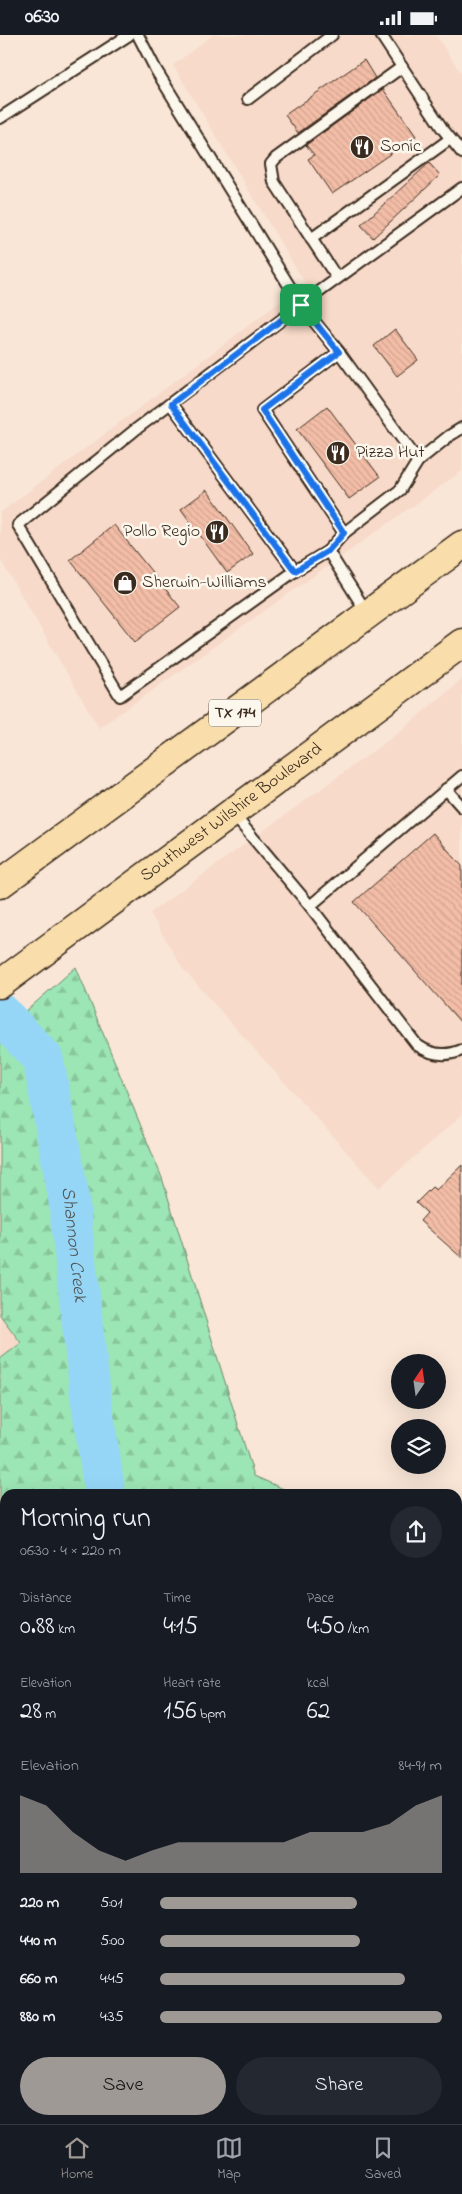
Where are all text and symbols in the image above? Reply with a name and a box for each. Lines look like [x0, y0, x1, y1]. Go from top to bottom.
text: 06:30 [25, 4, 59, 31]
restaurant icon: Sonic [349, 134, 375, 160]
place label: Sonic [380, 134, 421, 160]
pin [280, 284, 322, 326]
icon: arrive [287, 291, 315, 319]
restaurant icon: Pizza Hut [325, 440, 351, 466]
place label: Pizza Hut [356, 440, 425, 466]
place label: Pollo Regio [123, 519, 200, 546]
restaurant icon: Pollo Regio [204, 519, 230, 545]
shop icon: Sherwin-Williams [112, 570, 138, 596]
place label: Sherwin-Williams [142, 570, 267, 596]
road number: TX 174 [209, 699, 261, 726]
street label: Southwest Wilshire Boulevard [135, 737, 328, 889]
water label: Shannon Creek [54, 1184, 94, 1304]
north arrow [391, 1354, 446, 1409]
map controls [391, 1354, 446, 1474]
button: layers [391, 1419, 446, 1474]
text: Morning run [20, 1499, 151, 1540]
button: share [390, 1506, 442, 1558]
text: 06:30 · 4 × 220 m [20, 1539, 121, 1563]
text: Distance [20, 1588, 72, 1609]
text: Time [163, 1588, 191, 1609]
text: Pace [307, 1588, 334, 1609]
text: 0.88 [20, 1609, 55, 1645]
text: 4:15 [163, 1609, 198, 1645]
text: 4:50 [307, 1609, 344, 1645]
text: km [55, 1619, 75, 1640]
text: /km [344, 1619, 369, 1640]
text: Elevation [20, 1673, 71, 1694]
text: Heart rate [163, 1673, 221, 1694]
text: kcal [307, 1673, 329, 1694]
text: 28 [20, 1694, 42, 1730]
text: 156 [163, 1694, 197, 1730]
text: 62 [307, 1694, 330, 1730]
text: m [42, 1704, 56, 1725]
text: bpm [197, 1704, 226, 1725]
text: Elevation [20, 1754, 79, 1778]
text: 84–91 m [398, 1754, 442, 1778]
text: 220 m [20, 1891, 59, 1915]
text: 5:01 [100, 1891, 123, 1915]
text: 440 m [20, 1929, 57, 1953]
text: 5:00 [100, 1929, 124, 1953]
text: 660 m [20, 1967, 57, 1991]
text: 4:45 [100, 1967, 124, 1991]
text: 880 m [20, 2005, 55, 2029]
text: 4:35 [100, 2005, 124, 2029]
button: Save [20, 2057, 226, 2115]
button: Share [236, 2057, 442, 2115]
tab: Home [61, 2134, 93, 2185]
tab: Map [215, 2134, 243, 2185]
tab: Saved [365, 2134, 401, 2185]

